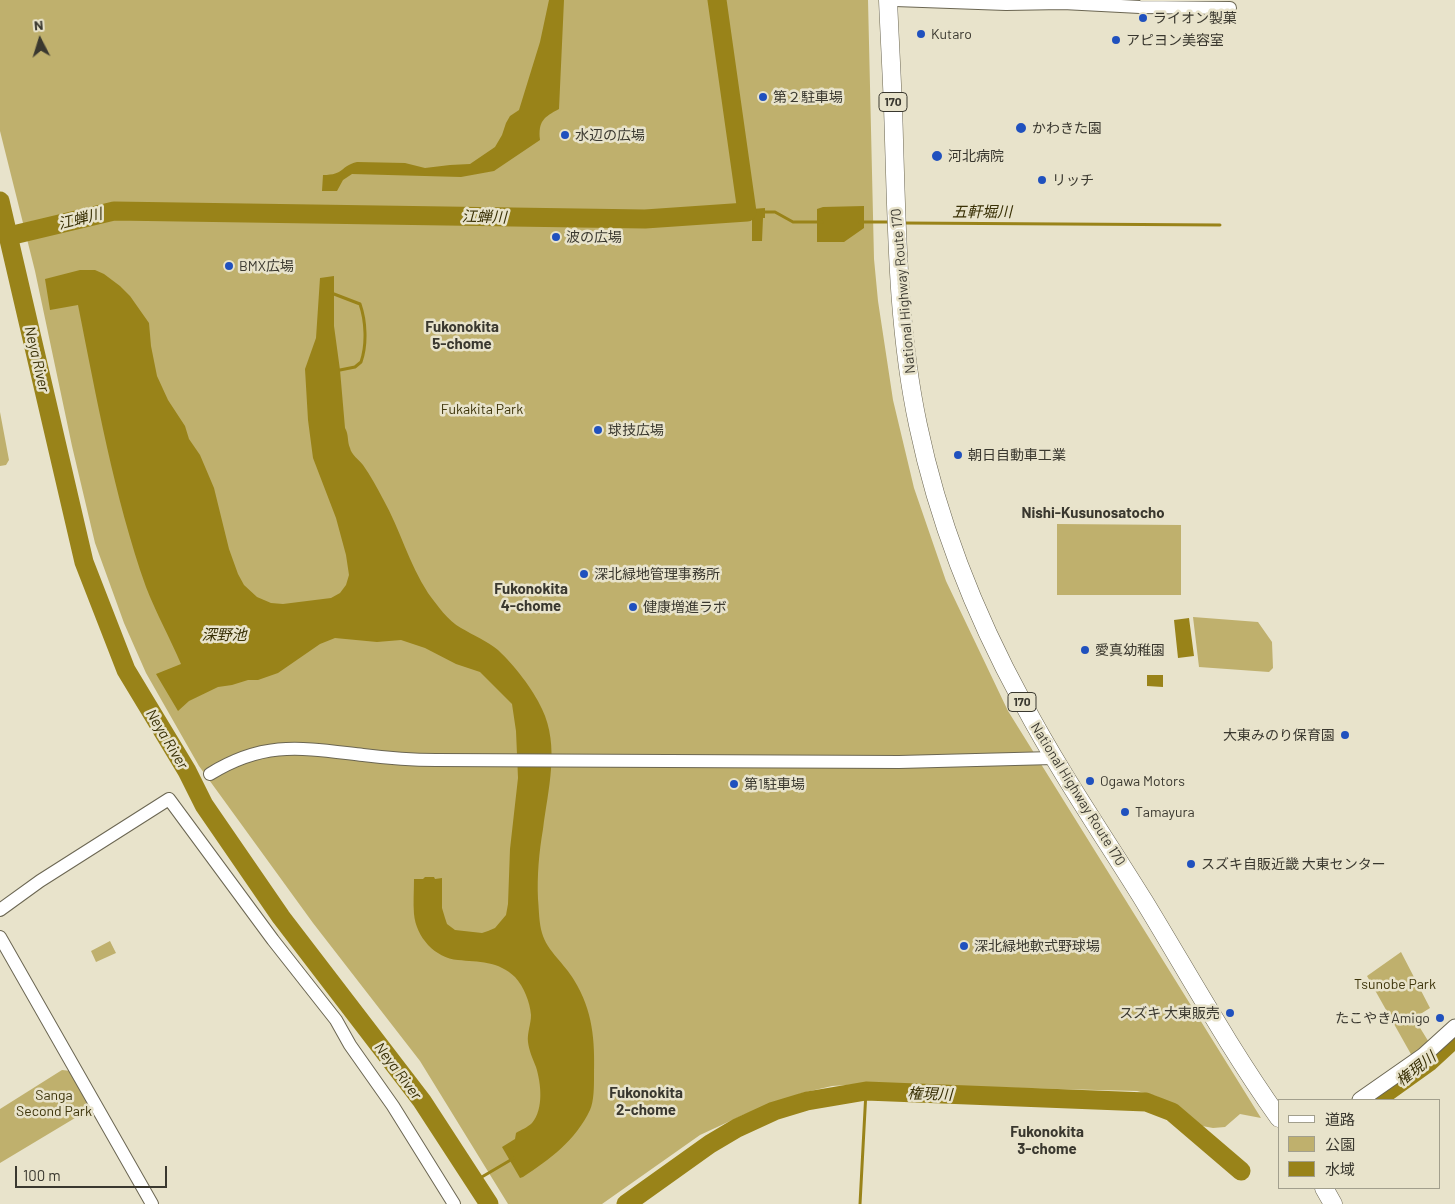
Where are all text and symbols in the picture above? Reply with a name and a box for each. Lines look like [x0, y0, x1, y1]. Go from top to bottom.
place label: ライオン製菓 [1153, 10, 1237, 26]
marker: ライオン製菓 [1137, 12, 1149, 24]
north arrow [15, 15, 65, 65]
text: N [33, 16, 44, 33]
place label: Kutaro [931, 26, 972, 42]
marker: Kutaro [915, 28, 927, 40]
place label: アピヨン美容室 [1126, 32, 1224, 48]
marker: アピヨン美容室 [1110, 34, 1122, 46]
place label: 第２駐車場 [773, 89, 843, 105]
marker: 第２駐車場 [757, 91, 769, 103]
road number: 170 [879, 92, 907, 111]
place label: かわきた園 [1032, 120, 1102, 136]
marker: かわきた園 [1014, 121, 1028, 135]
place label: 水辺の広場 [575, 127, 645, 143]
marker: 水辺の広場 [559, 129, 571, 141]
place label: 河北病院 [948, 148, 1004, 164]
marker: 河北病院 [930, 149, 944, 163]
place label: リッチ [1052, 172, 1094, 188]
marker: リッチ [1036, 174, 1048, 186]
water label: 五軒堀川 [952, 203, 1012, 221]
water label: 江蝉川 [56, 205, 104, 233]
water label: 江蝉川 [461, 208, 507, 226]
street label: National Highway Route 170 [887, 208, 919, 374]
place label: 波の広場 [566, 229, 622, 245]
marker: 波の広場 [550, 231, 562, 243]
place label: BMX広場 [239, 258, 294, 274]
marker: BMX広場 [223, 260, 235, 272]
district label: Fukonokita 5-chome [425, 318, 499, 353]
water label: Neya River [21, 324, 53, 394]
park label: Fukakita Park [441, 401, 523, 417]
place label: 球技広場 [608, 422, 664, 438]
marker: 球技広場 [592, 424, 604, 436]
place label: 朝日自動車工業 [968, 447, 1066, 463]
marker: 朝日自動車工業 [952, 449, 964, 461]
district label: Nishi-Kusunosatocho [1021, 504, 1165, 522]
place label: 深北緑地管理事務所 [594, 566, 720, 582]
marker: 深北緑地管理事務所 [578, 568, 590, 580]
district label: Fukonokita 4-chome [494, 580, 568, 615]
place label: 健康増進ラボ [643, 599, 727, 615]
marker: 健康増進ラボ [627, 601, 639, 613]
water label: 深野池 [202, 626, 246, 644]
place label: 愛真幼稚園 [1095, 642, 1165, 658]
marker: 愛真幼稚園 [1079, 644, 1091, 656]
road number: 170 [1008, 692, 1036, 712]
water label: Neya River [142, 706, 192, 772]
street label: National Highway Route 170 [1027, 719, 1129, 869]
place label: 大東みのり保育園 [1223, 727, 1335, 743]
marker: 大東みのり保育園 [1339, 729, 1351, 741]
place label: Ogawa Motors [1100, 773, 1185, 789]
marker: Ogawa Motors [1084, 775, 1096, 787]
place label: 第1駐車場 [744, 776, 805, 792]
marker: 第1駐車場 [728, 778, 740, 790]
place label: Tamayura [1135, 804, 1195, 820]
marker: Tamayura [1119, 806, 1131, 818]
place label: スズキ自販近畿 大東センター [1201, 856, 1386, 872]
marker: スズキ自販近畿 大東センター [1185, 858, 1197, 870]
place label: 深北緑地軟式野球場 [974, 938, 1100, 954]
marker: 深北緑地軟式野球場 [958, 940, 970, 952]
park label: Tsunobe Park [1354, 976, 1436, 992]
place label: スズキ 大東販売 [1119, 1005, 1220, 1021]
marker: スズキ 大東販売 [1224, 1007, 1236, 1019]
place label: たこやきAmigo [1335, 1010, 1430, 1026]
marker: たこやきAmigo [1434, 1012, 1446, 1024]
water label: Neya River [371, 1039, 425, 1103]
water label: 権現川 [1393, 1048, 1439, 1090]
district label: Fukonokita 2-chome [609, 1084, 683, 1119]
water label: 権現川 [907, 1084, 953, 1104]
park label: Sanga Second Park [16, 1087, 92, 1120]
legend [1278, 1099, 1440, 1189]
text: 道路 [1325, 1110, 1355, 1128]
district label: Fukonokita 3-chome [1010, 1123, 1084, 1158]
text: 公園 [1325, 1135, 1355, 1153]
scale bar [18, 1156, 170, 1188]
text: 水域 [1325, 1160, 1355, 1178]
text: 100 m [23, 1166, 61, 1184]

